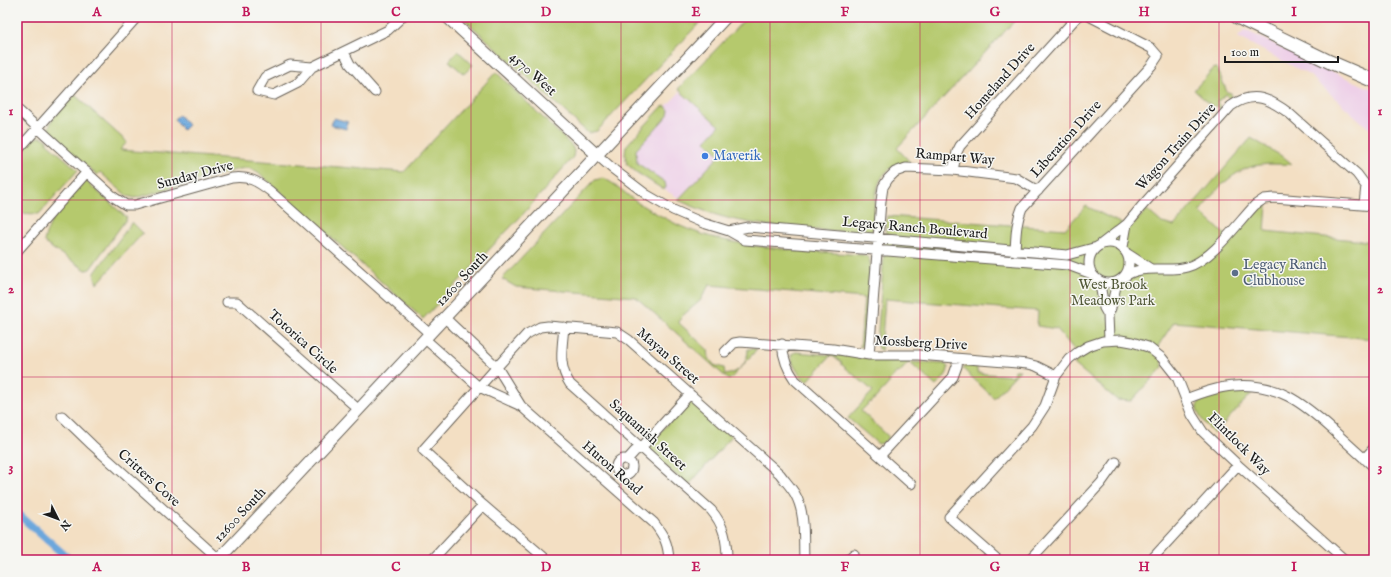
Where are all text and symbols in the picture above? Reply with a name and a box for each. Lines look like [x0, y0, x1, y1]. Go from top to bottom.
text: A [92, 4, 103, 21]
text: B [242, 4, 251, 21]
text: C [391, 4, 401, 21]
text: D [541, 4, 552, 21]
text: E [691, 4, 701, 21]
text: F [841, 4, 850, 21]
text: G [990, 4, 1001, 21]
text: H [1138, 4, 1150, 21]
text: I [1291, 4, 1297, 21]
scale bar [1225, 38, 1338, 64]
street label: Homeland Drive [961, 39, 1040, 123]
text: 100 m [1231, 45, 1259, 60]
street label: 4570 West [506, 48, 560, 100]
street label: Liberation Drive [1027, 96, 1106, 181]
street label: Wagon Train Drive [1132, 99, 1220, 194]
text: 1 [9, 103, 14, 120]
text: 1 [1378, 103, 1383, 120]
street label: Rampart Way [915, 145, 995, 169]
place label: Maverik [713, 147, 762, 165]
marker: Maverik [700, 151, 710, 161]
street label: Sunday Drive [155, 156, 235, 194]
street label: Legacy Ranch Boulevard [842, 213, 989, 243]
street label: 12600 South [432, 247, 492, 310]
place label: Legacy Ranch Clubhouse [1243, 256, 1327, 290]
marker: Legacy Ranch Clubhouse [1230, 268, 1240, 278]
park label: West Brook Meadows Park [1071, 276, 1156, 310]
text: 2 [8, 281, 14, 298]
text: 2 [1377, 281, 1383, 298]
street label: Totorica Circle [264, 306, 342, 378]
street label: Mayan Street [633, 324, 703, 388]
street label: Mossberg Drive [874, 332, 968, 354]
street label: Saquamish Street [605, 395, 691, 475]
street label: Flintlock Way [1204, 409, 1274, 479]
street label: Huron Road [578, 437, 646, 499]
street label: Critters Cove [114, 445, 184, 511]
text: 3 [9, 459, 14, 476]
text: 3 [1378, 459, 1383, 476]
street label: 12600 South [210, 483, 270, 546]
north arrow [38, 499, 78, 539]
text: N [56, 516, 74, 534]
text: A [92, 559, 103, 576]
text: B [242, 559, 251, 576]
text: C [391, 559, 401, 576]
text: D [541, 559, 552, 576]
text: E [691, 559, 701, 576]
text: F [841, 559, 850, 576]
text: G [990, 559, 1001, 576]
text: H [1138, 559, 1150, 576]
text: I [1291, 559, 1297, 576]

